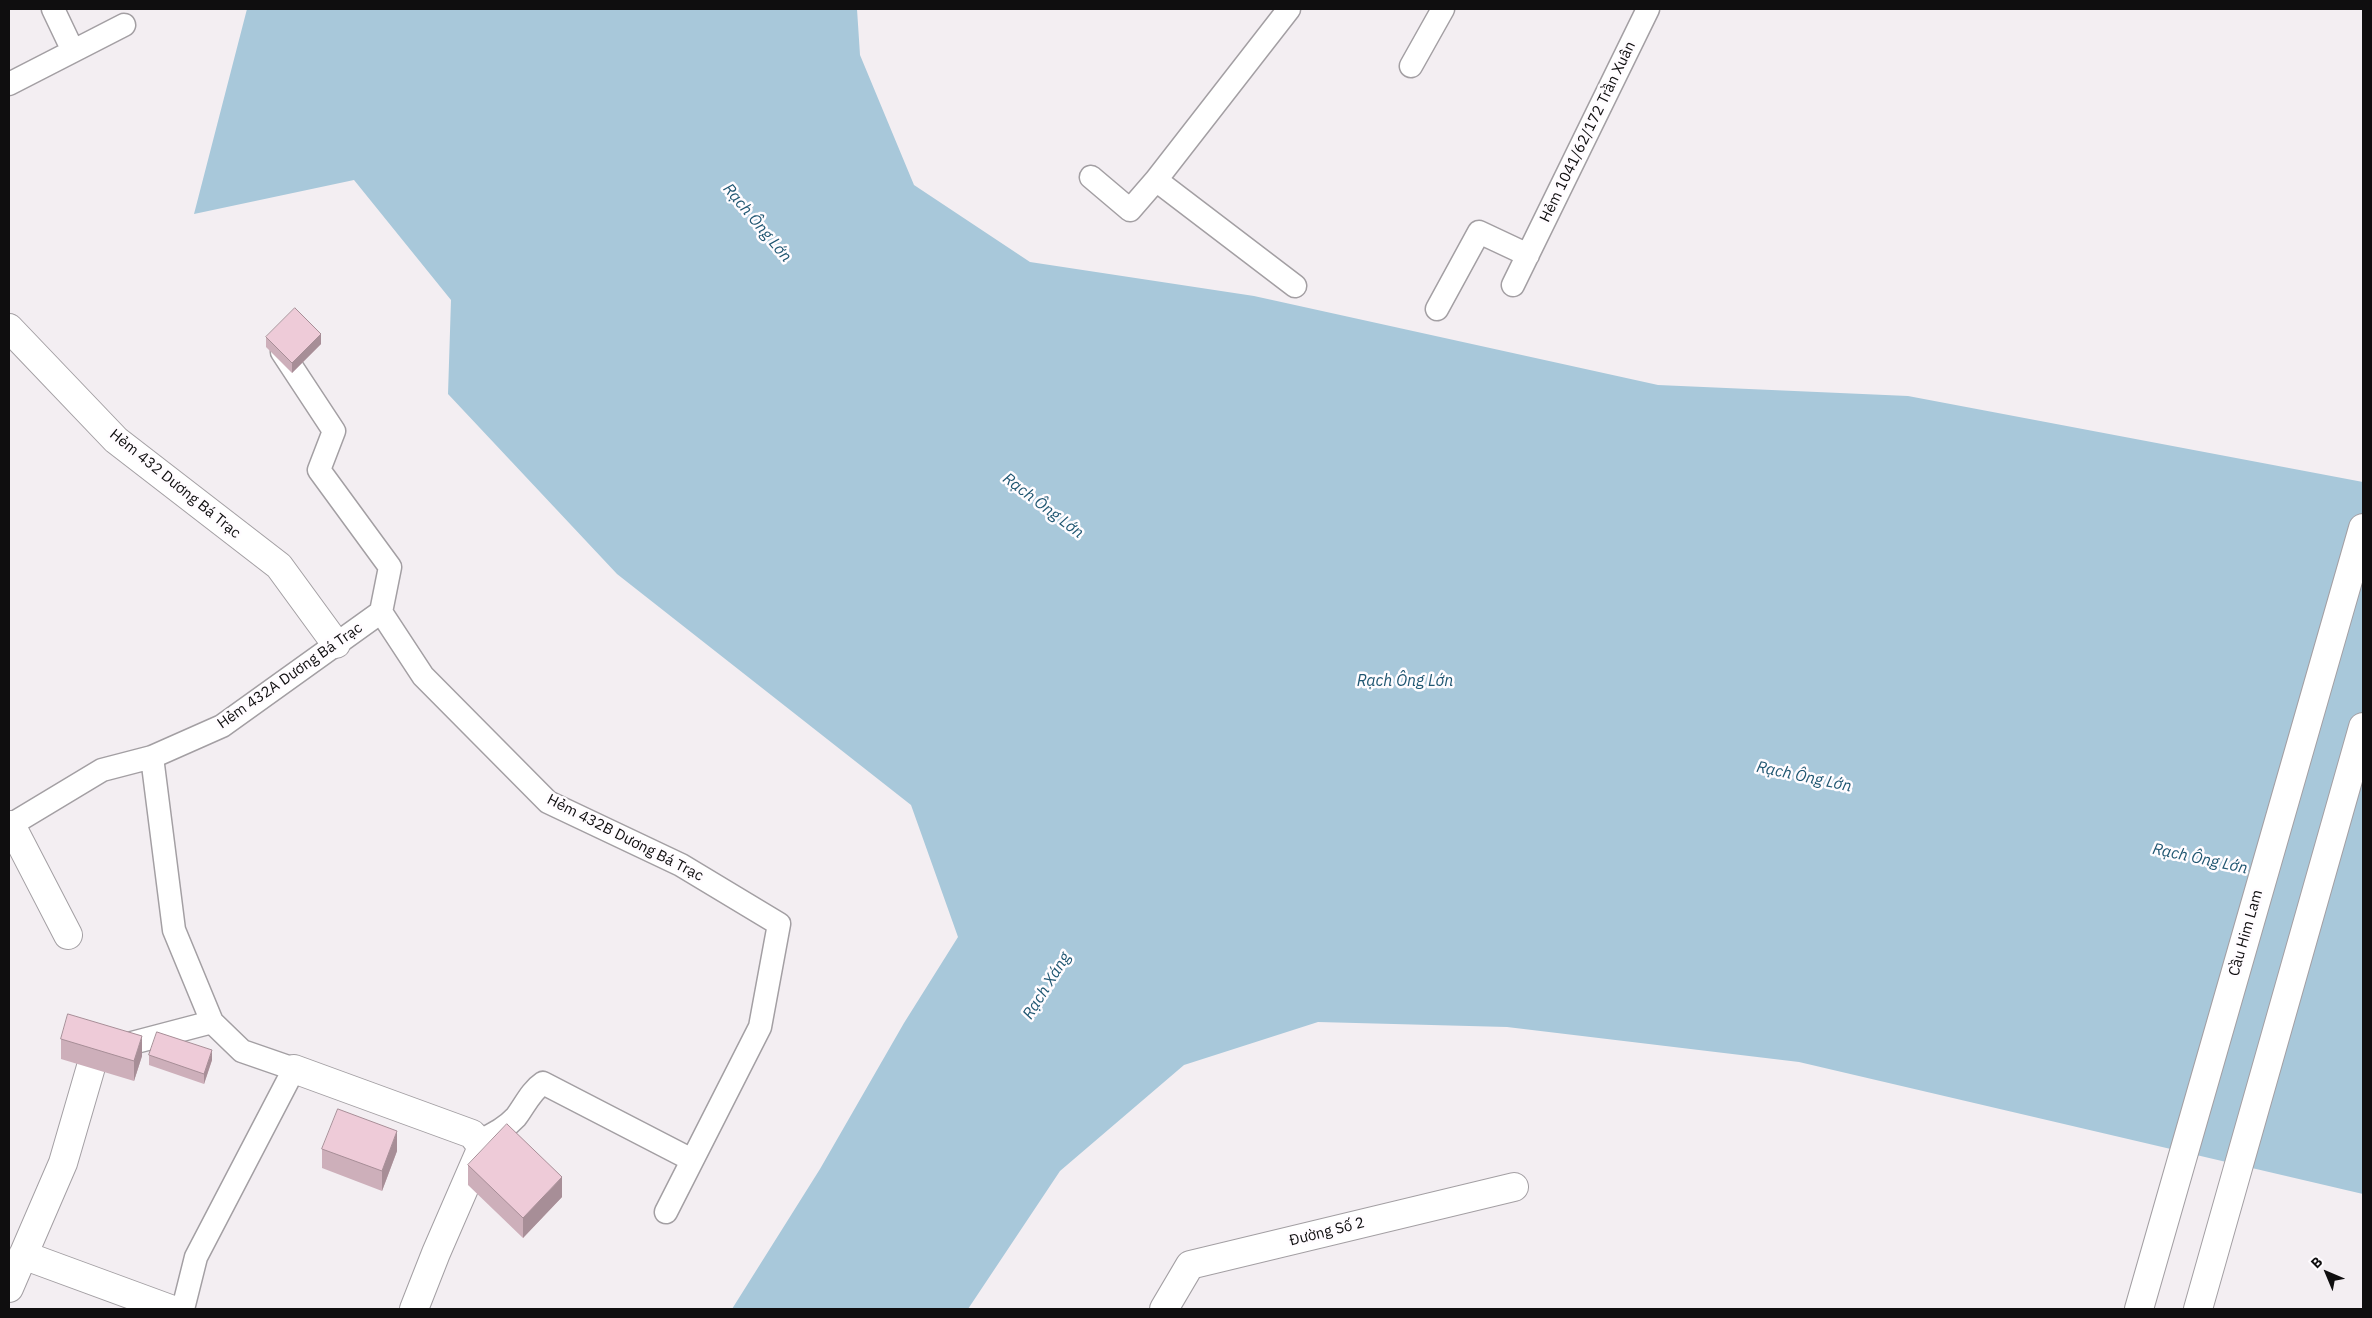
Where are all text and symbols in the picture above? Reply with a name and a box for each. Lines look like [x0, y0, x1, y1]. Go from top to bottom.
street label: Hẻm 1041/62/172 Trần Xuân [1536, 39, 1640, 225]
water label: Rạch Ông Lớn [719, 180, 795, 266]
street label: Hẻm 432 Dương Bá Trạc [106, 426, 244, 542]
water label: Rạch Ông Lớn [999, 469, 1087, 543]
street label: Hẻm 432A Dương Bá Trạc [214, 619, 366, 733]
water label: Rạch Ông Lớn [1357, 671, 1453, 691]
water label: Rạch Ông Lớn [1755, 758, 1853, 796]
street label: Hẻm 432B Dương Bá Trạc [544, 791, 706, 885]
water label: Rạch Ông Lớn [2151, 840, 2249, 878]
street label: Cầu Him Lam [2225, 888, 2267, 978]
water label: Rạch Xáng [1019, 949, 1075, 1023]
street label: Đường Số 2 [1288, 1214, 1366, 1250]
north arrow [2302, 1248, 2352, 1298]
text: B [2307, 1253, 2326, 1272]

